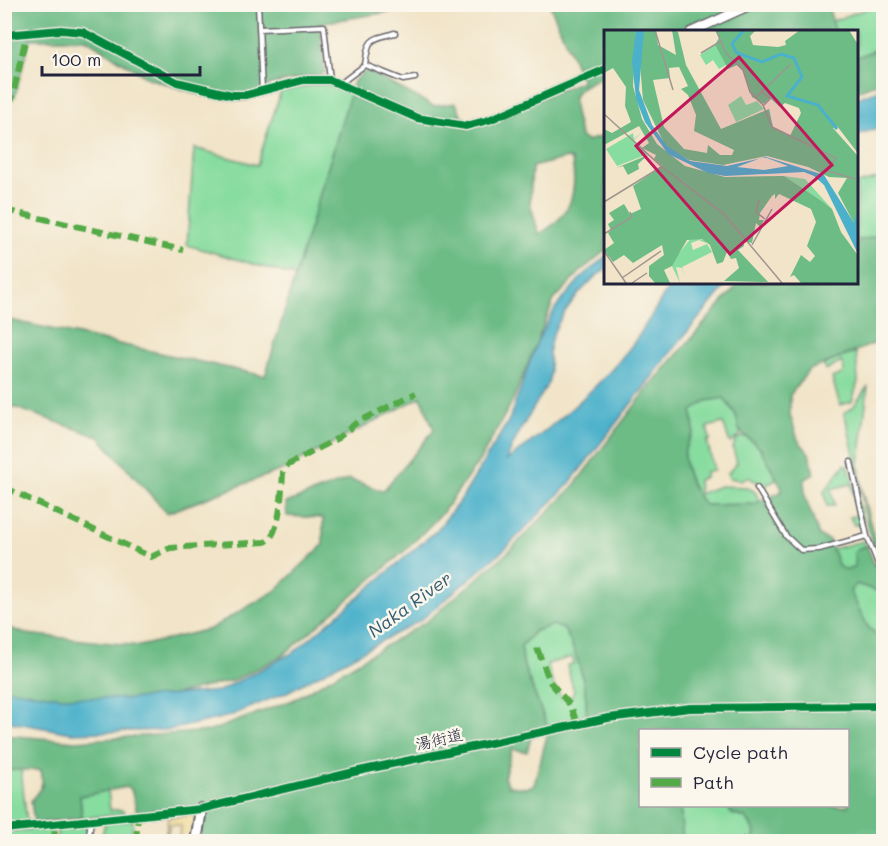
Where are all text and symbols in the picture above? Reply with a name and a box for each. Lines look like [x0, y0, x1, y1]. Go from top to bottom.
inset map [604, 30, 858, 284]
scale bar [42, 39, 200, 77]
text: 100 m [51, 47, 101, 71]
water label: Naka River [363, 566, 456, 643]
street label: 湯街道 [413, 723, 465, 754]
legend [639, 729, 849, 807]
text: Cycle path [693, 740, 788, 764]
text: Path [693, 770, 733, 794]

